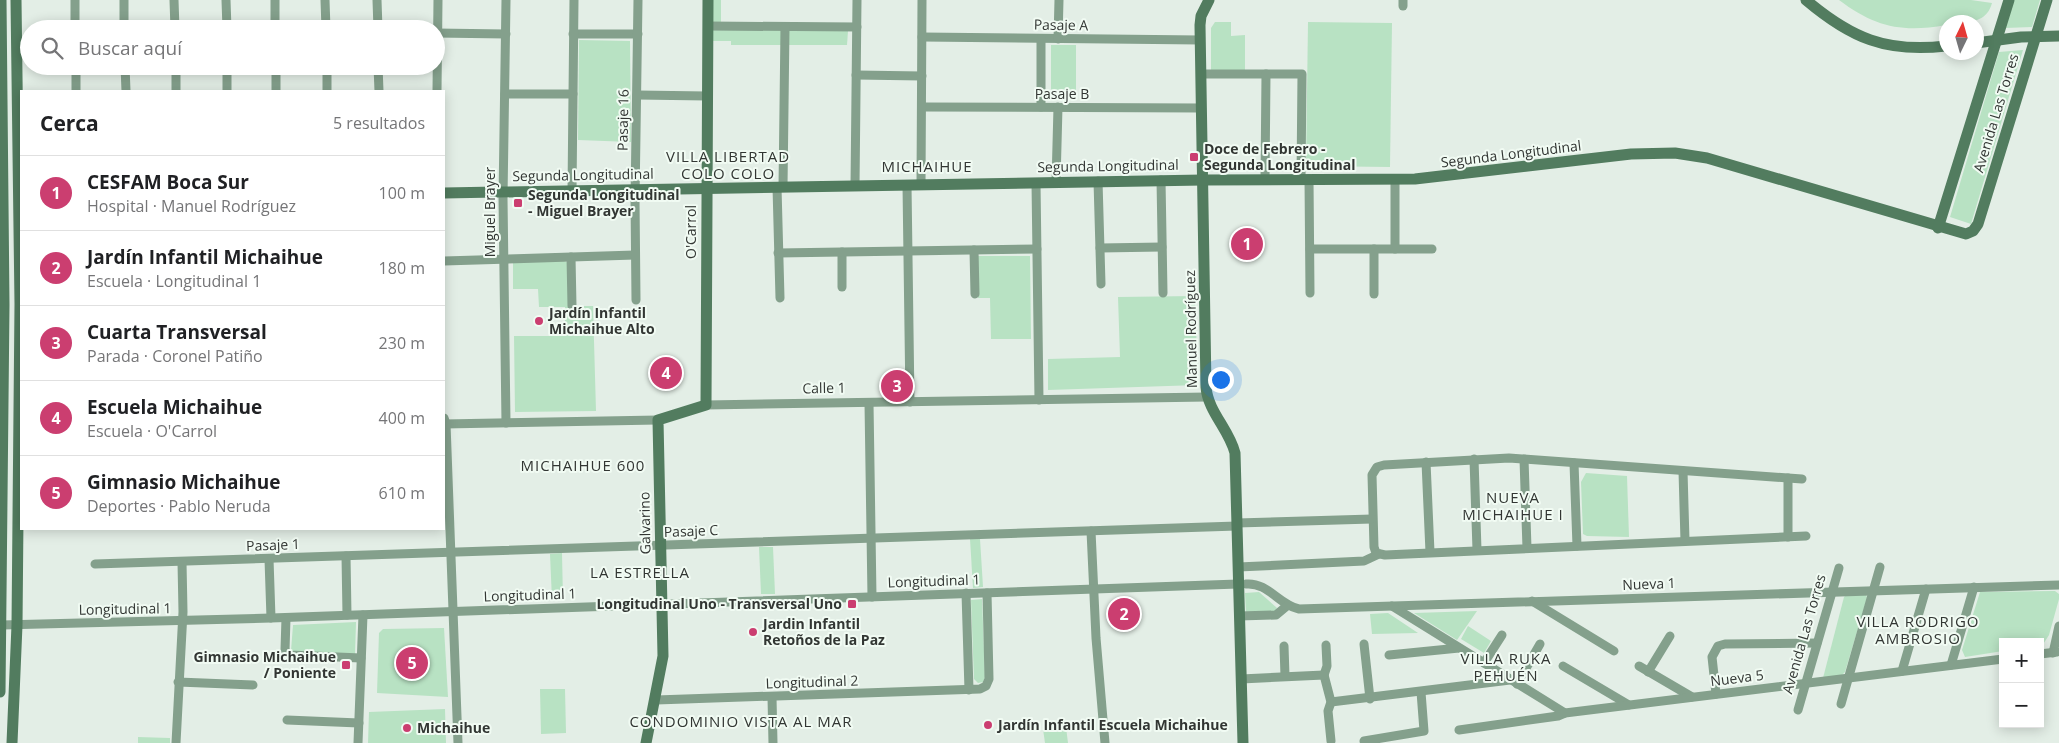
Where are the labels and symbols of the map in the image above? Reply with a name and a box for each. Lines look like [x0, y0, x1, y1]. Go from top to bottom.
street label: Pasaje A [1034, 15, 1089, 34]
north arrow [1939, 15, 1984, 60]
street label: Avenida Las Torres [1968, 51, 2023, 175]
street label: Pasaje B [1035, 84, 1089, 103]
street label: Pasaje 16 [612, 89, 633, 151]
street label: Segunda Longitudinal [1440, 135, 1582, 172]
place label: Doce de Febrero - Segunda Longitudinal [1204, 139, 1356, 174]
district label: VILLA LIBERTAD COLO COLO [666, 146, 790, 183]
marker: Doce de Febrero - Segunda Longitudinal [1188, 151, 1200, 163]
street label: Segunda Longitudinal [1037, 155, 1179, 176]
district label: MICHAIHUE [881, 156, 973, 176]
street label: Segunda Longitudinal [512, 164, 654, 185]
street label: Miguel Brayer [480, 166, 499, 257]
place label: Segunda Longitudinal - Miguel Brayer [528, 185, 680, 220]
marker: Segunda Longitudinal - Miguel Brayer [512, 197, 524, 209]
street label: O'Carrol [681, 205, 700, 259]
pin: 1 [1231, 225, 1263, 263]
street label: Manuel Rodríguez [1180, 269, 1201, 388]
place label: Jardín Infantil Michaihue Alto [547, 303, 655, 338]
marker: Jardín Infantil Michaihue Alto [533, 315, 545, 327]
pin: 4 [650, 354, 682, 392]
pin: 3 [881, 367, 913, 405]
your location [1208, 367, 1234, 393]
street label: Calle 1 [802, 378, 846, 397]
district label: MICHAIHUE 600 [521, 455, 645, 475]
district label: NUEVA MICHAIHUE I [1462, 487, 1564, 524]
street label: Galvarino [634, 492, 655, 554]
street label: Pasaje C [663, 520, 719, 541]
street label: Pasaje 1 [246, 534, 300, 555]
district label: LA ESTRELLA [590, 562, 690, 582]
street label: Longitudinal 1 [887, 569, 981, 592]
street label: Avenida Las Torres [1777, 572, 1830, 696]
street label: Nueva 1 [1622, 573, 1676, 594]
street label: Longitudinal 1 [483, 583, 577, 606]
place label: Longitudinal Uno - Transversal Uno [596, 594, 842, 613]
pin: 2 [1108, 595, 1140, 633]
street label: Longitudinal 1 [78, 598, 171, 619]
marker: Longitudinal Uno - Transversal Uno [846, 598, 858, 610]
district label: VILLA RODRIGO AMBROSIO [1856, 611, 1980, 648]
place label: Jardin Infantil Retoños de la Paz [761, 614, 885, 649]
marker: Jardin Infantil Retoños de la Paz [747, 626, 759, 638]
pin: 5 [396, 644, 428, 682]
place label: Gimnasio Michaihue / Poniente [193, 647, 336, 682]
district label: VILLA RUKA PEHUÉN [1460, 648, 1552, 685]
marker: Gimnasio Michaihue / Poniente [340, 659, 352, 671]
street label: Nueva 5 [1709, 665, 1765, 690]
street label: Longitudinal 2 [765, 670, 859, 693]
district label: CONDOMINIO VISTA AL MAR [629, 711, 853, 731]
place label: Jardín Infantil Escuela Michaihue [996, 715, 1228, 734]
place label: Michaihue [417, 718, 490, 737]
marker: Jardín Infantil Escuela Michaihue [982, 719, 994, 731]
marker: Michaihue [401, 722, 413, 734]

